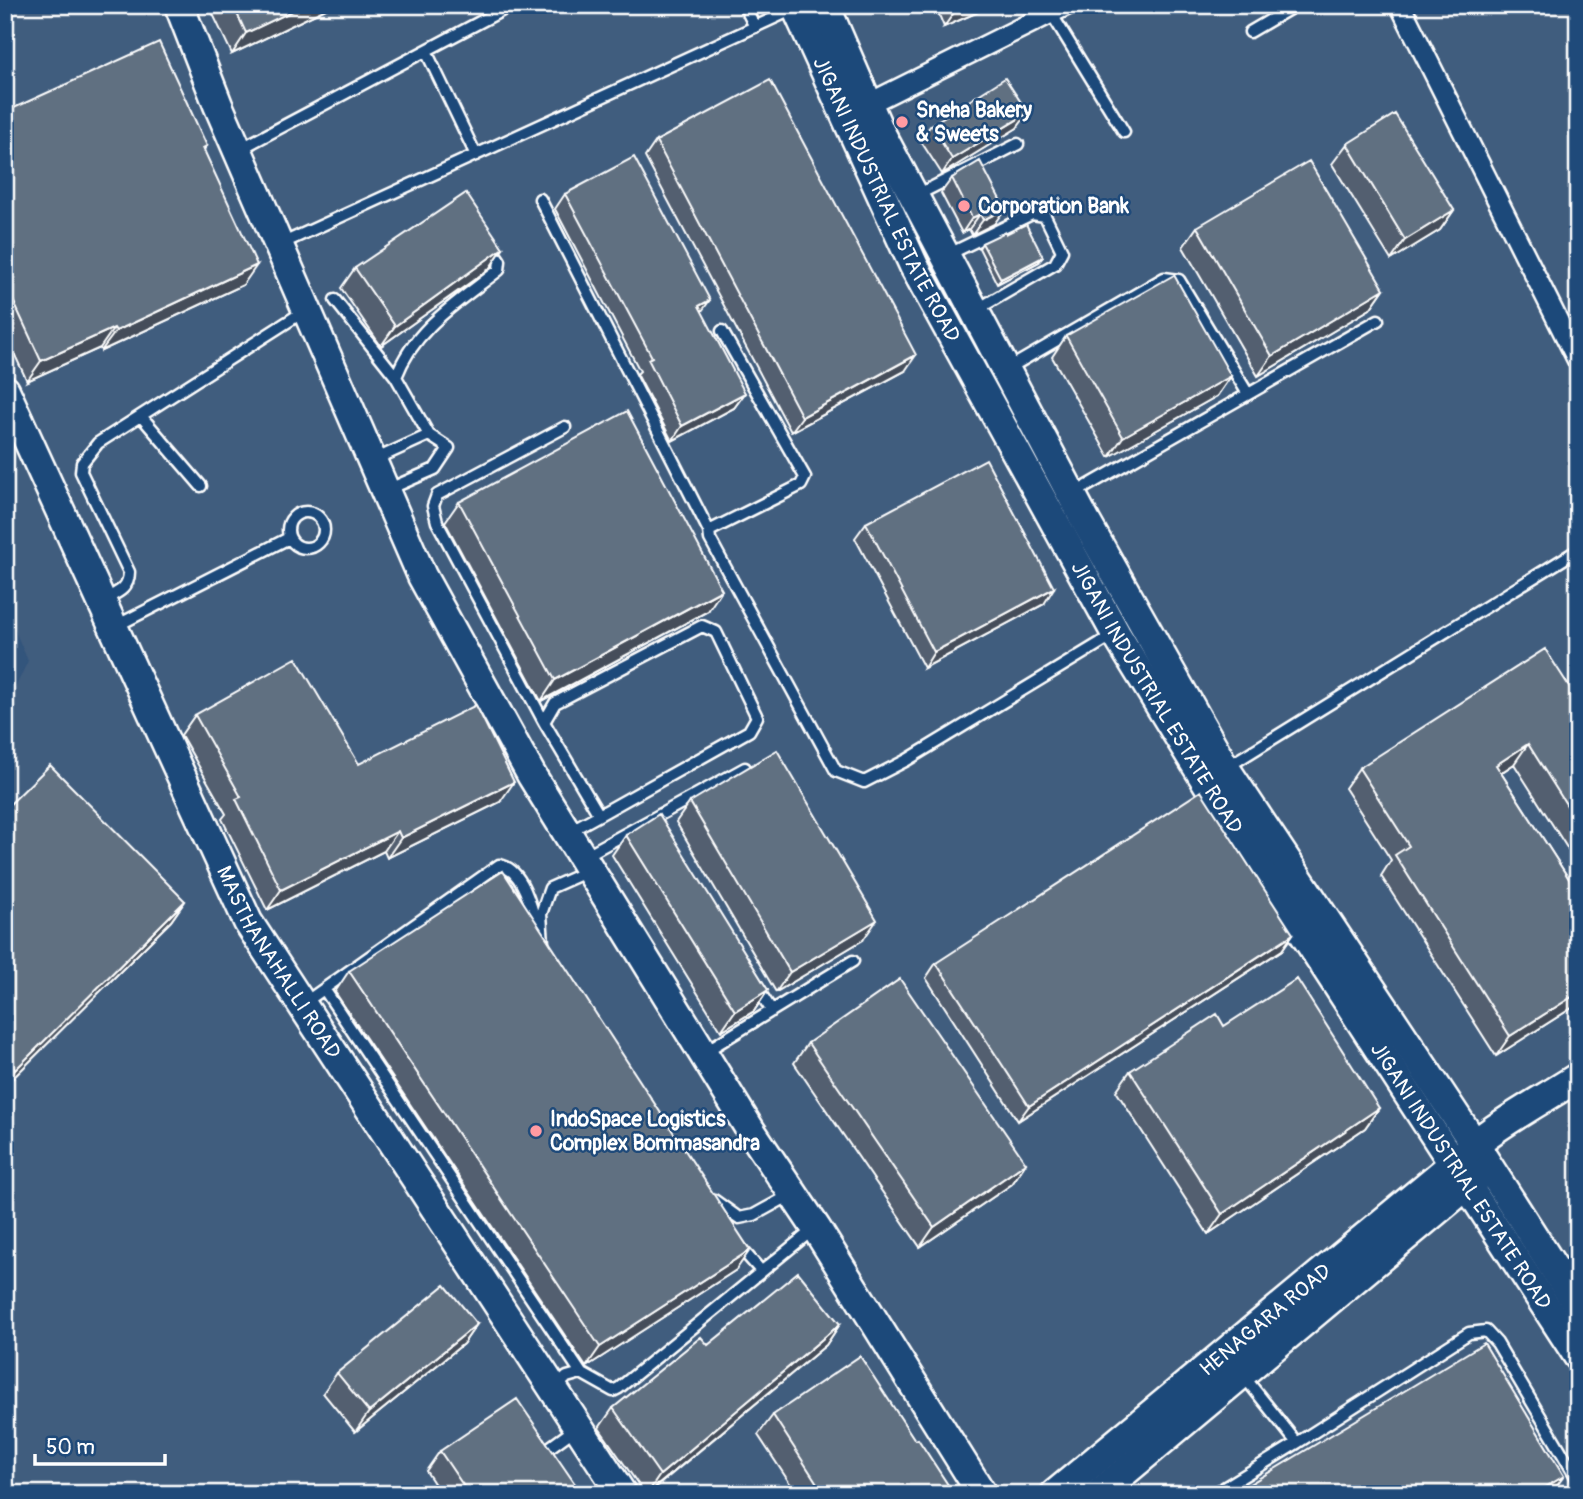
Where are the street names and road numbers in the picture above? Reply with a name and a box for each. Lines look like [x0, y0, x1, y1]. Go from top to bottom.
street label: JIGANI INDUSTRIAL ESTATE ROAD [807, 53, 967, 347]
street label: JIGANI INDUSTRIAL ESTATE ROAD [1065, 556, 1249, 839]
street label: MASTHANAHALLI ROAD [211, 862, 347, 1064]
street label: JIGANI INDUSTRIAL ESTATE ROAD [1364, 1037, 1558, 1314]
street label: HENAGARA ROAD [1194, 1257, 1336, 1382]

